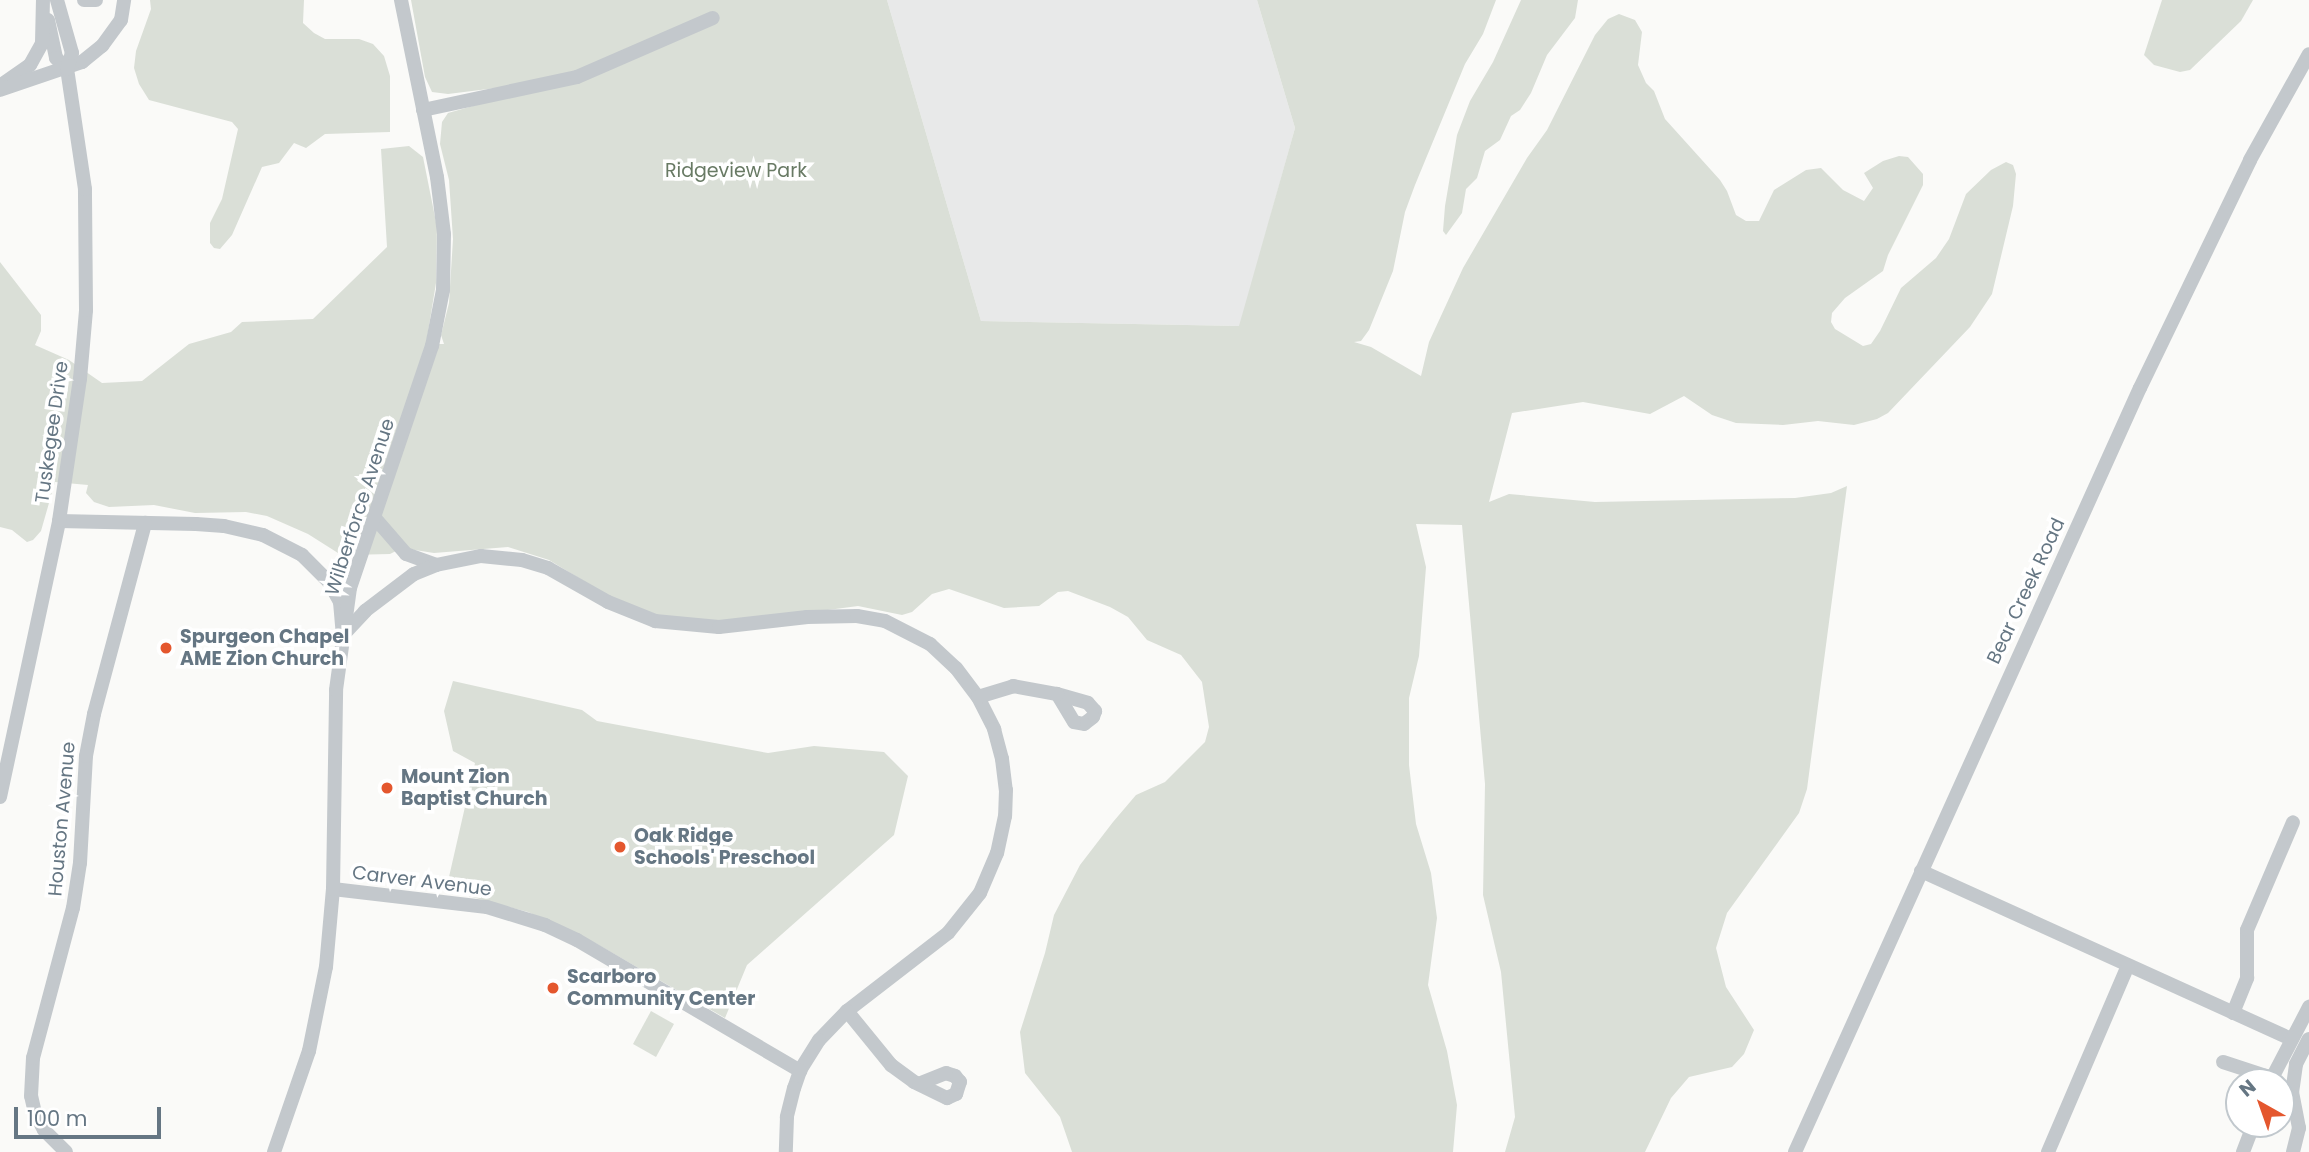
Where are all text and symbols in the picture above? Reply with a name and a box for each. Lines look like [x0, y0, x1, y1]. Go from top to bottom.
park label: Ridgeview Park [665, 160, 807, 182]
street label: Tuskegee Drive [31, 360, 73, 504]
street label: Wilberforce Avenue [321, 416, 399, 598]
street label: Bear Creek Road [1982, 515, 2070, 667]
place label: Spurgeon Chapel AME Zion Church [180, 626, 349, 670]
marker: Spurgeon Chapel AME Zion Church [158, 640, 174, 656]
street label: Houston Avenue [44, 741, 80, 897]
place label: Mount Zion Baptist Church [401, 766, 548, 810]
marker: Mount Zion Baptist Church [379, 780, 395, 796]
place label: Oak Ridge Schools' Preschool [634, 825, 815, 869]
marker: Oak Ridge Schools' Preschool [612, 839, 628, 855]
street label: Carver Avenue [351, 861, 493, 901]
place label: Scarboro Community Center [567, 966, 755, 1010]
marker: Scarboro Community Center [545, 980, 561, 996]
north arrow [2225, 1068, 2295, 1138]
text: N [2233, 1073, 2262, 1103]
scale bar [18, 1092, 164, 1136]
text: 100 m [27, 1104, 87, 1133]

